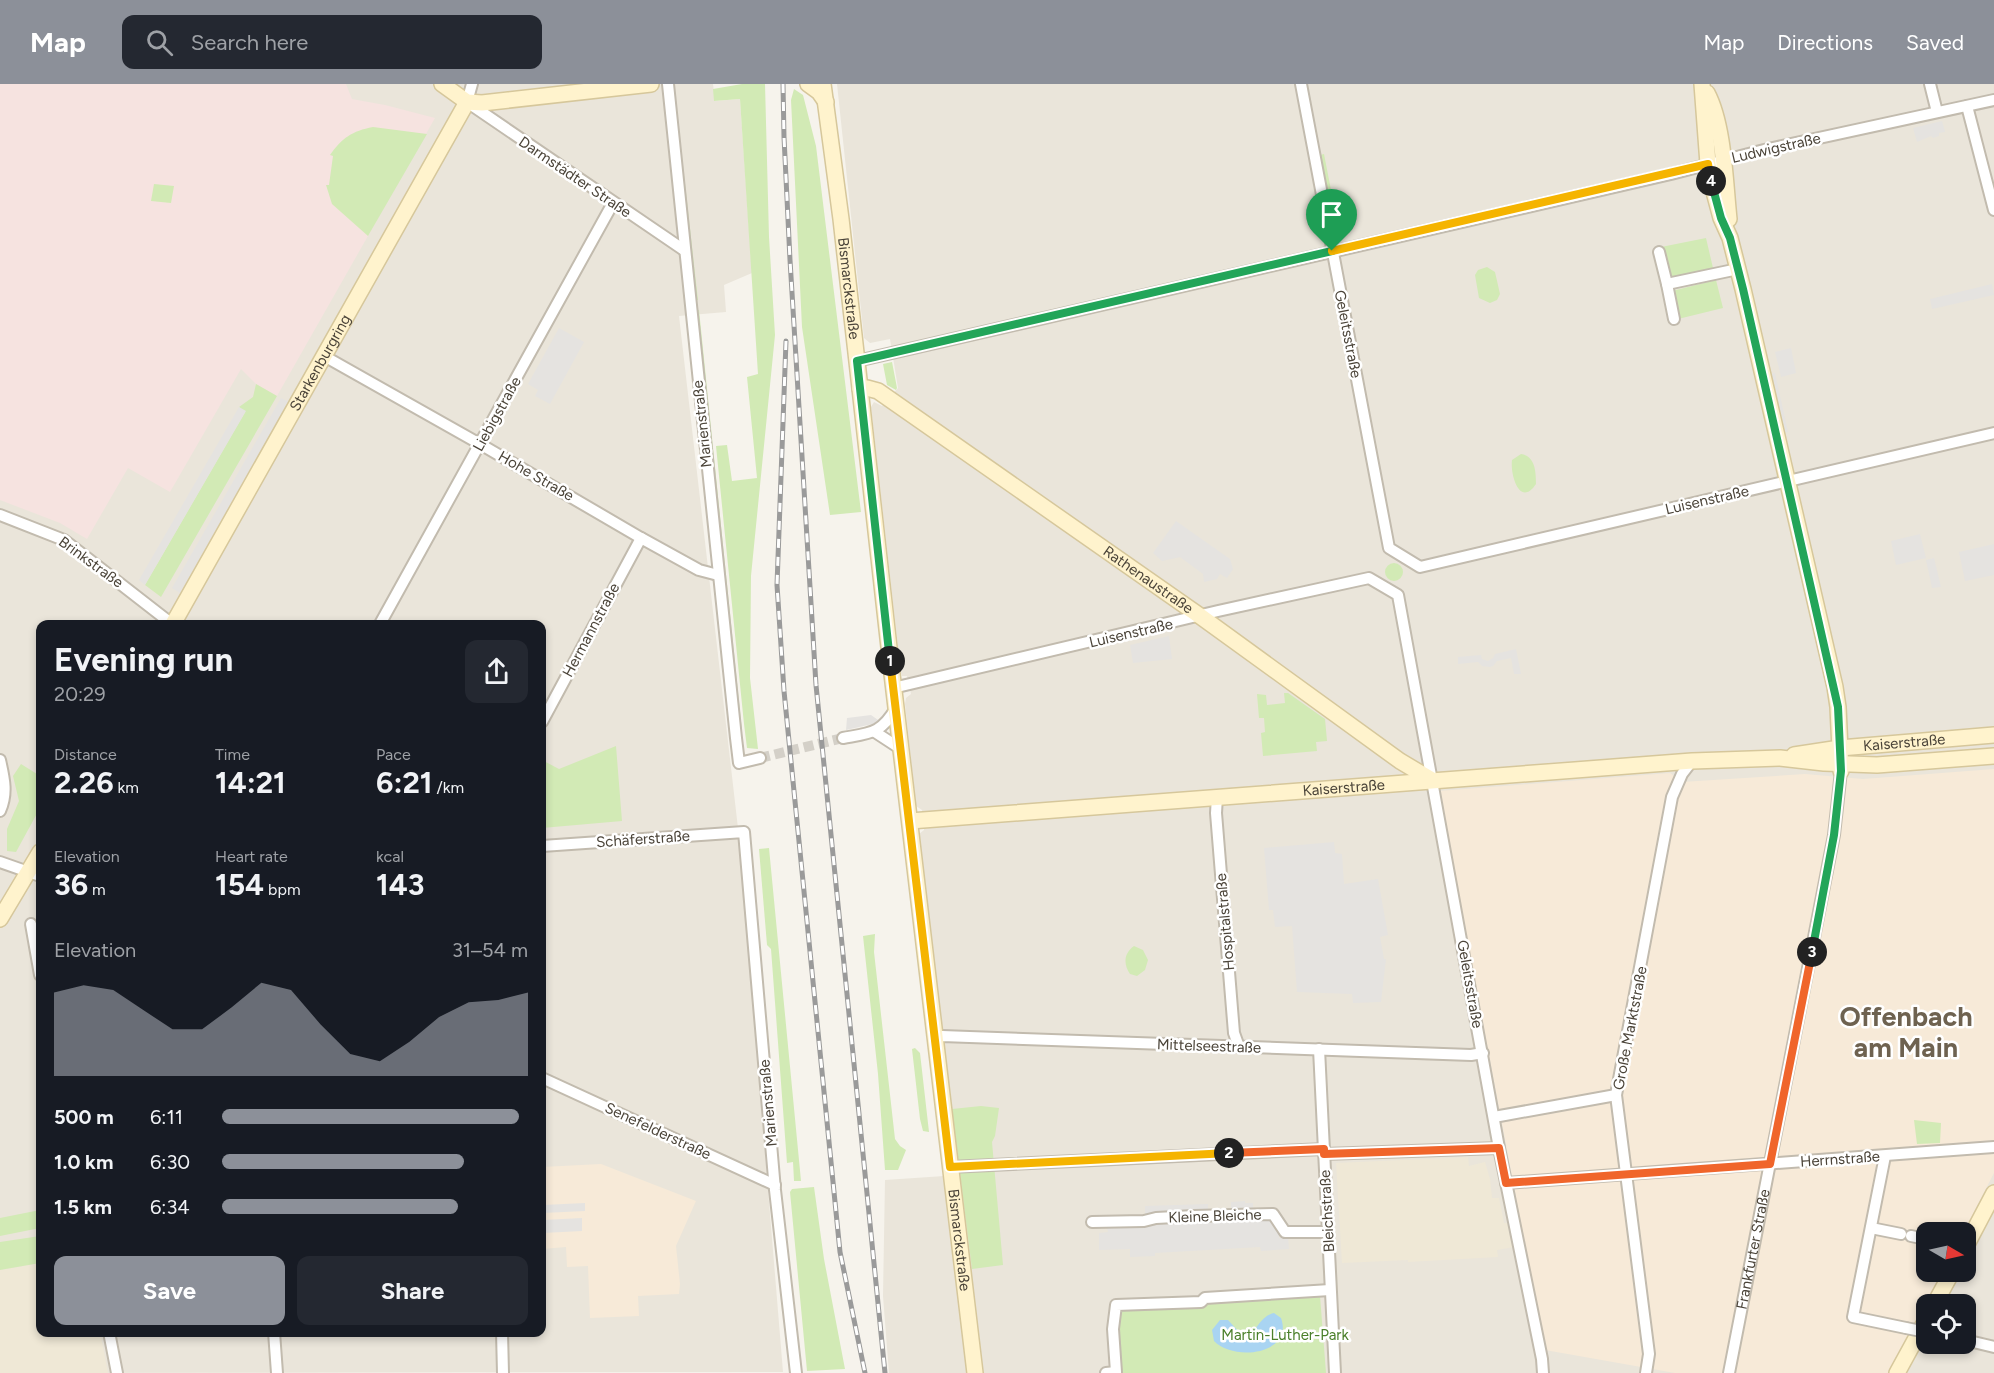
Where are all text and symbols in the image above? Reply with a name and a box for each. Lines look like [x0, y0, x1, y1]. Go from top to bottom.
search box [122, 15, 542, 69]
text: Map [30, 25, 86, 59]
icon: search [143, 26, 176, 59]
text: Search here [191, 29, 308, 56]
text: Map [1703, 30, 1744, 55]
text: Directions [1777, 30, 1873, 55]
text: Saved [1906, 30, 1964, 55]
street label: Ludwigstraße [1730, 129, 1822, 167]
street label: Darmstädter Straße [515, 133, 635, 221]
pin: 4 [1696, 166, 1726, 196]
text: 4 [1706, 171, 1716, 190]
pin [1306, 189, 1357, 251]
icon: arrive [1315, 198, 1348, 231]
street label: Bismarckstraße [834, 236, 863, 340]
street label: Geleitsstraße [1331, 288, 1365, 380]
street label: Starkenburgring [286, 311, 355, 414]
street label: Liebigstraße [469, 374, 525, 454]
street label: Marienstraße [688, 380, 716, 468]
street label: Hohe Straße [495, 447, 577, 505]
street label: Luisenstraße [1663, 482, 1751, 518]
street label: Brinkstraße [55, 533, 127, 591]
street label: Rathenaustraße [1100, 542, 1197, 617]
street label: Hermannstraße [559, 580, 623, 680]
street label: Luisenstraße [1087, 615, 1175, 651]
text: Evening run [54, 640, 233, 679]
button: share [465, 640, 528, 703]
pin: 1 [875, 646, 905, 676]
text: 1 [887, 651, 893, 670]
text: 20:29 [54, 682, 106, 706]
street label: Kaiserstraße [1862, 730, 1946, 755]
text: Distance [54, 745, 117, 764]
text: Time [215, 745, 250, 764]
text: Pace [376, 745, 411, 764]
text: 2.26 [54, 764, 114, 801]
text: 14:21 [215, 764, 286, 801]
text: 6:21 [376, 764, 432, 801]
street label: Kaiserstraße [1302, 776, 1386, 800]
text: km [114, 778, 139, 797]
text: /km [432, 778, 464, 797]
street label: Schäferstraße [595, 827, 691, 851]
text: Elevation [54, 847, 120, 866]
text: Heart rate [215, 847, 288, 866]
text: kcal [376, 847, 404, 866]
text: 36 [54, 866, 88, 903]
text: 154 [215, 866, 264, 903]
text: 143 [376, 866, 424, 903]
street label: Hospitalstraße [1212, 872, 1238, 972]
text: m [88, 880, 106, 899]
text: bpm [264, 880, 301, 899]
pin: 3 [1797, 937, 1827, 967]
text: Elevation [54, 938, 136, 962]
text: 31–54 m [452, 938, 528, 962]
street label: Geleitsstraße [1453, 938, 1487, 1030]
text: 3 [1808, 942, 1816, 961]
street label: Große Marktstraße [1609, 964, 1651, 1092]
district label: Offenbach am Main [1839, 1000, 1973, 1064]
street label: Mittelseestraße [1157, 1035, 1261, 1057]
street label: Marienstraße [755, 1059, 781, 1147]
street label: Senefelderstraße [602, 1099, 714, 1163]
text: 500 m [54, 1105, 114, 1129]
text: 6:11 [150, 1105, 183, 1129]
pin: 2 [1214, 1138, 1244, 1168]
text: 2 [1224, 1143, 1234, 1162]
street label: Herrnstraße [1799, 1147, 1881, 1171]
text: 1.0 km [54, 1150, 113, 1174]
text: 6:30 [150, 1150, 190, 1174]
street label: Bleichstraße [1316, 1169, 1338, 1253]
street label: Bismarckstraße [944, 1188, 974, 1292]
street label: Frankfurter Straße [1733, 1188, 1774, 1311]
text: 1.5 km [54, 1195, 112, 1219]
text: 6:34 [150, 1195, 190, 1219]
street label: Kleine Bleiche [1168, 1205, 1262, 1227]
north arrow [1916, 1222, 1976, 1282]
map controls [1916, 1222, 1976, 1354]
button: Save [54, 1256, 285, 1325]
button: Share [297, 1256, 528, 1325]
button: locate [1916, 1294, 1976, 1354]
park label: Martin-Luther-Park [1221, 1326, 1349, 1344]

